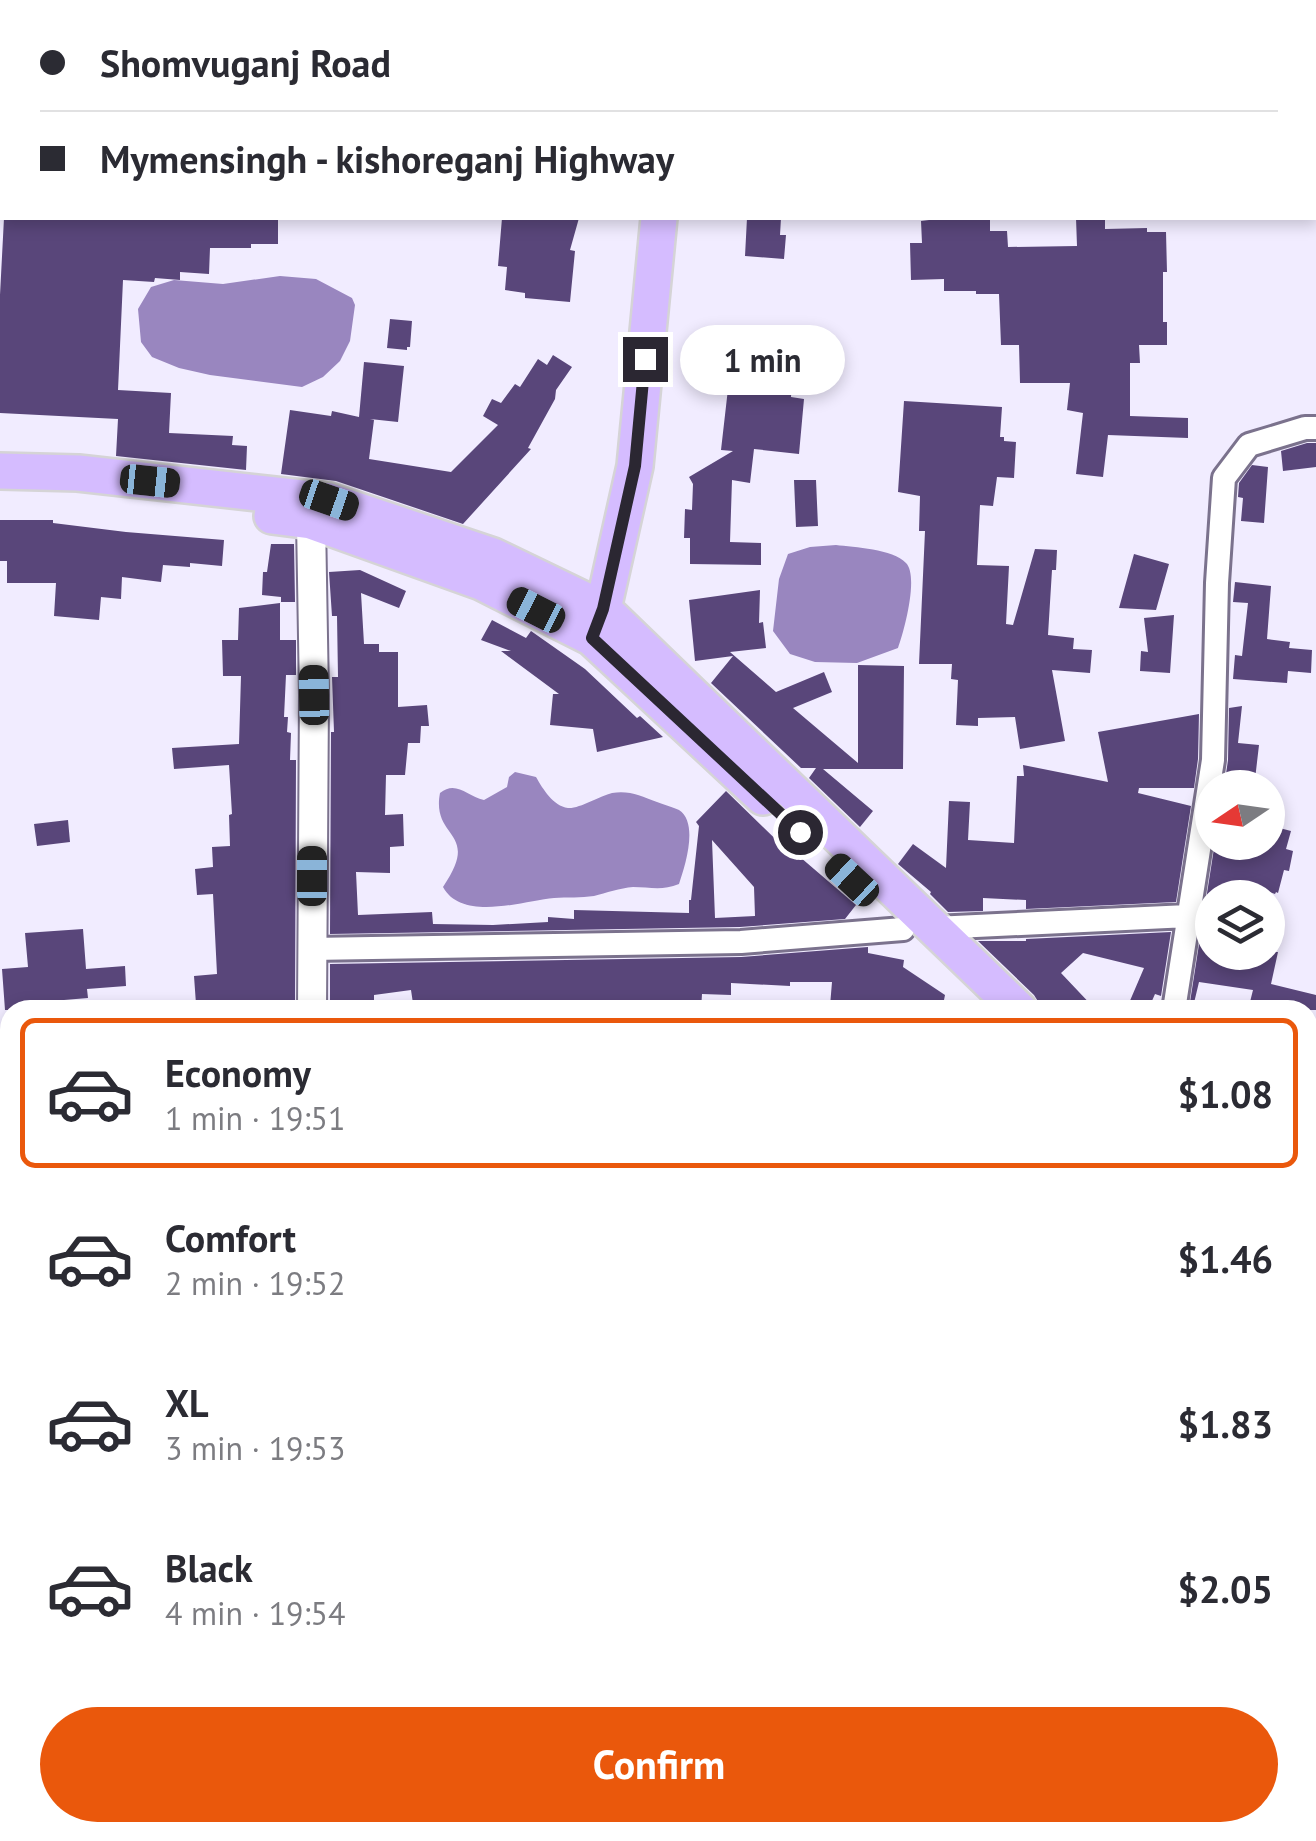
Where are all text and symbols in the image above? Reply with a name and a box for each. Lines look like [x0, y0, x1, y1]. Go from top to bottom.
text: Shomvuganj Road [100, 38, 391, 87]
text: Mymensingh - kishoreganj Highway [100, 134, 674, 183]
callout: 1 min [680, 324, 845, 394]
route end [623, 337, 668, 382]
text: 1 min [723, 339, 802, 381]
car [119, 463, 181, 499]
car [296, 476, 362, 524]
car [502, 583, 570, 637]
car [298, 665, 330, 725]
north arrow [1195, 770, 1285, 860]
map controls [1195, 770, 1285, 970]
route start [778, 810, 823, 855]
car [297, 846, 327, 906]
car [820, 849, 884, 911]
button: layers [1195, 880, 1285, 970]
icon: car [45, 1048, 135, 1138]
text: Economy [165, 1048, 311, 1097]
text: $1.08 [1177, 1069, 1273, 1118]
text: 1 min · 19:51 [165, 1097, 345, 1139]
icon: car [45, 1213, 135, 1303]
text: Comfort [165, 1213, 296, 1262]
text: $1.46 [1177, 1234, 1273, 1283]
text: 2 min · 19:52 [165, 1262, 345, 1304]
icon: car [45, 1378, 135, 1468]
text: XL [165, 1378, 209, 1427]
text: $1.83 [1177, 1399, 1273, 1448]
text: 3 min · 19:53 [165, 1427, 345, 1469]
icon: car [45, 1543, 135, 1633]
text: Black [165, 1543, 253, 1592]
text: $2.05 [1177, 1564, 1273, 1613]
text: 4 min · 19:54 [165, 1592, 345, 1634]
button: Confirm [40, 1707, 1278, 1822]

